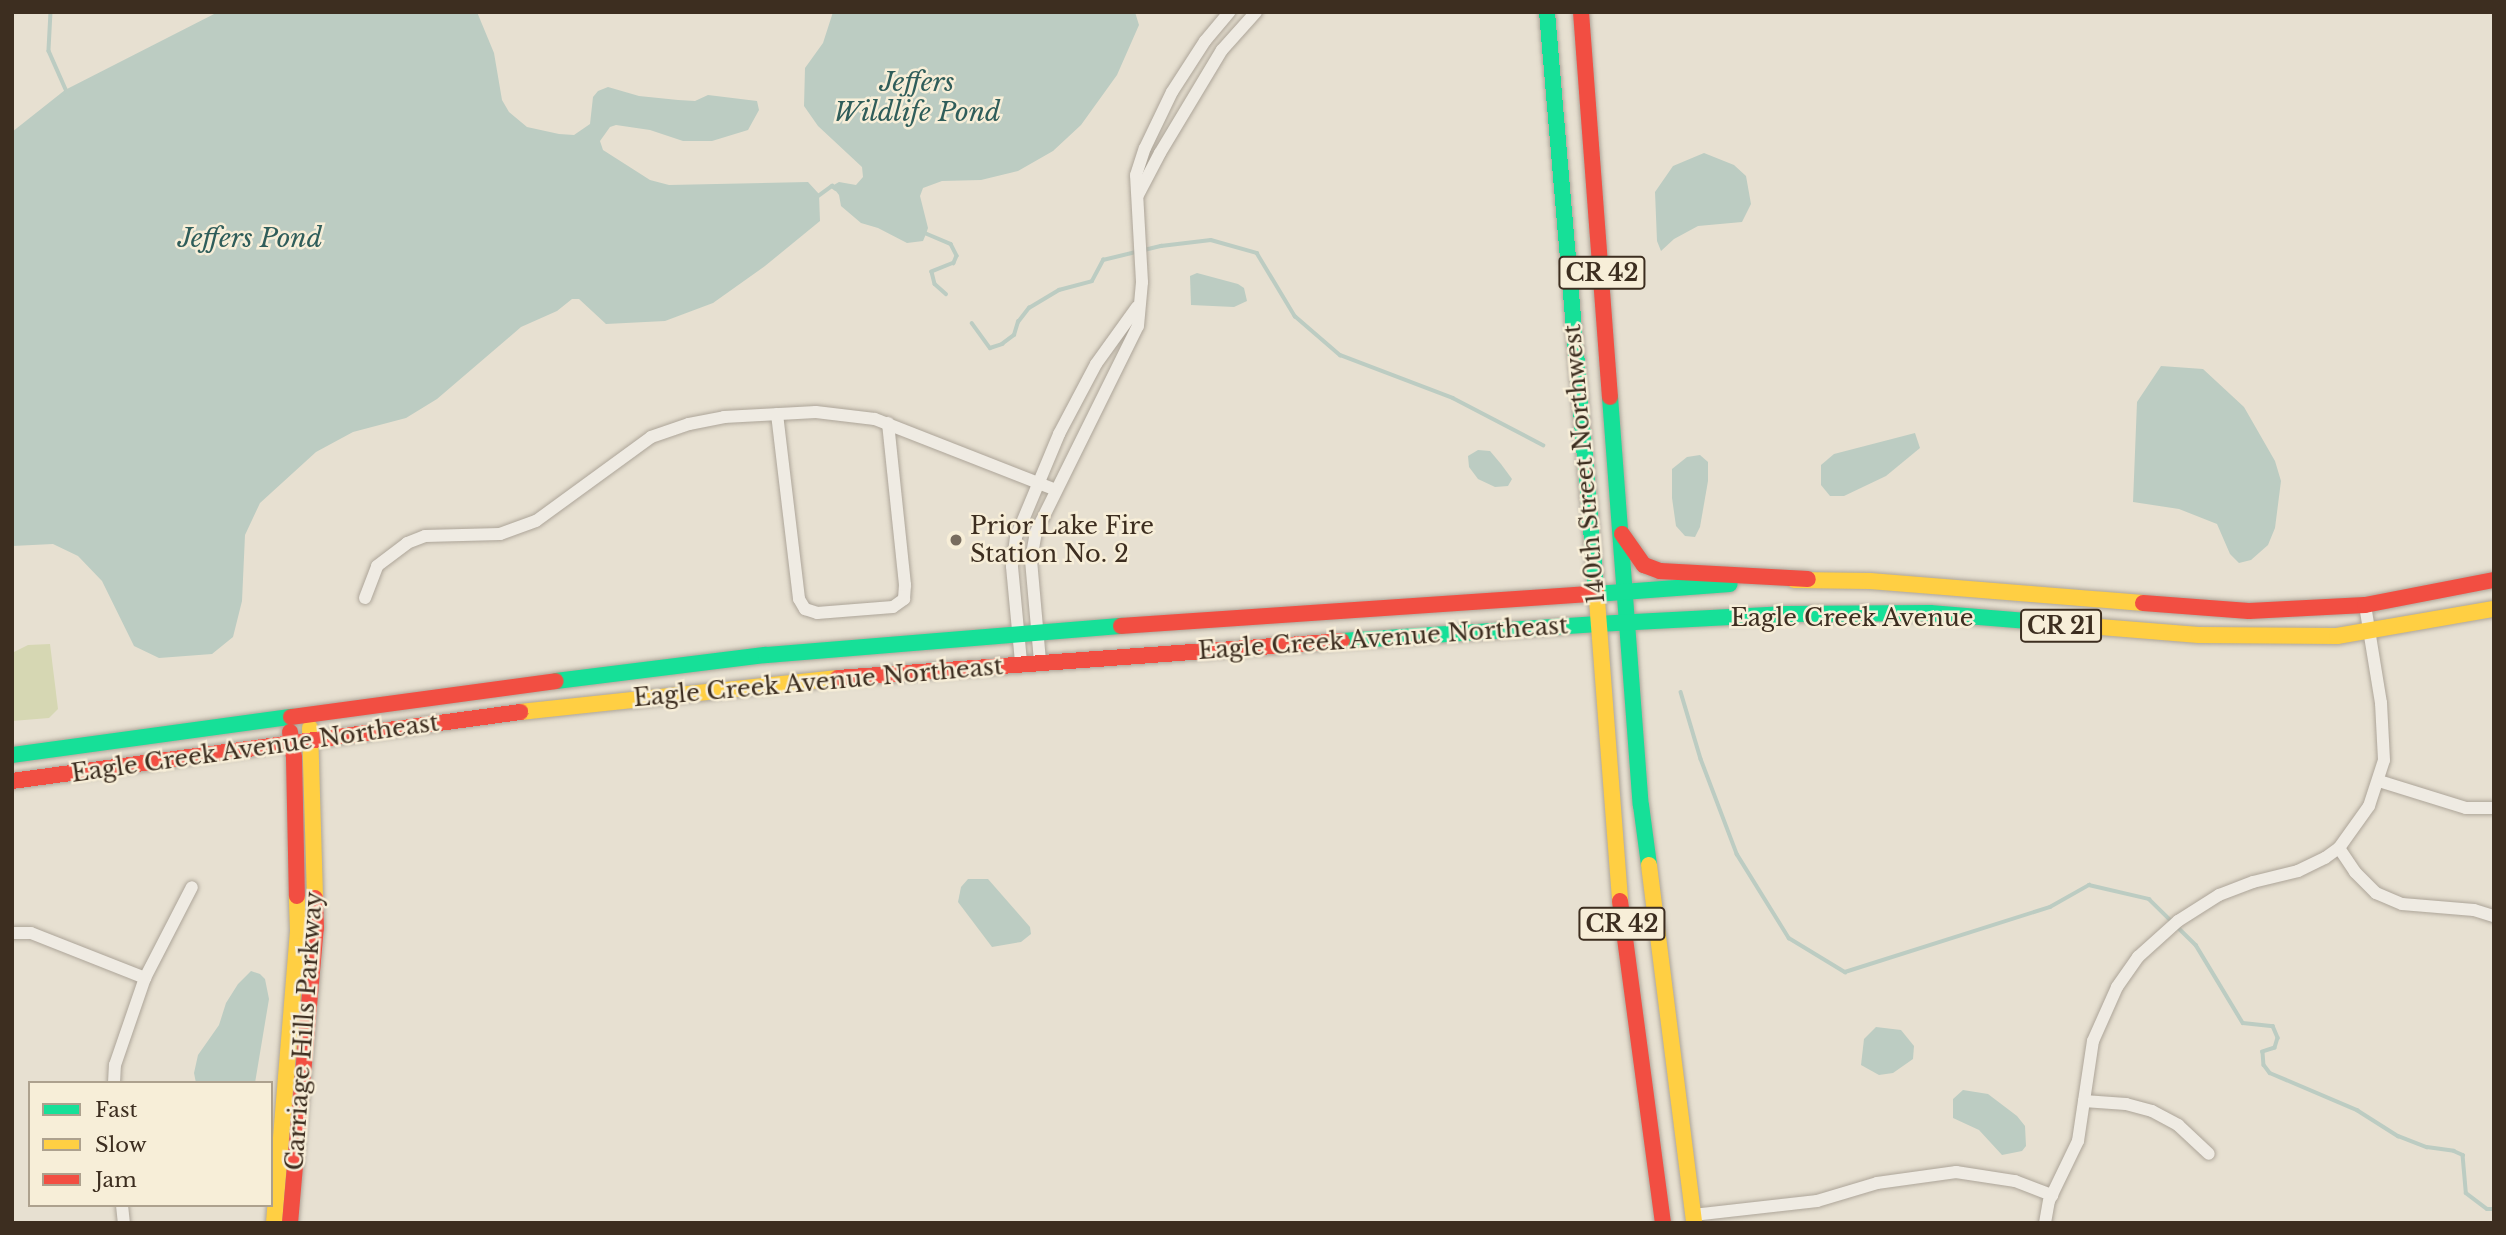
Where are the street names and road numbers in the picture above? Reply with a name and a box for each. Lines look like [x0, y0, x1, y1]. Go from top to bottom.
road number: CR 42 [1556, 254, 1648, 292]
street label: 140th Street Northwest [1557, 323, 1611, 605]
street label: Eagle Creek Avenue [1730, 604, 1974, 632]
road number: CR 21 [2019, 606, 2103, 646]
street label: Eagle Creek Avenue Northeast [1196, 611, 1570, 665]
street label: Eagle Creek Avenue Northeast [631, 651, 1005, 713]
street label: Eagle Creek Avenue Northeast [69, 708, 441, 788]
street label: Carriage Hills Parkway [280, 891, 328, 1171]
road number: CR 42 [1576, 904, 1668, 944]

